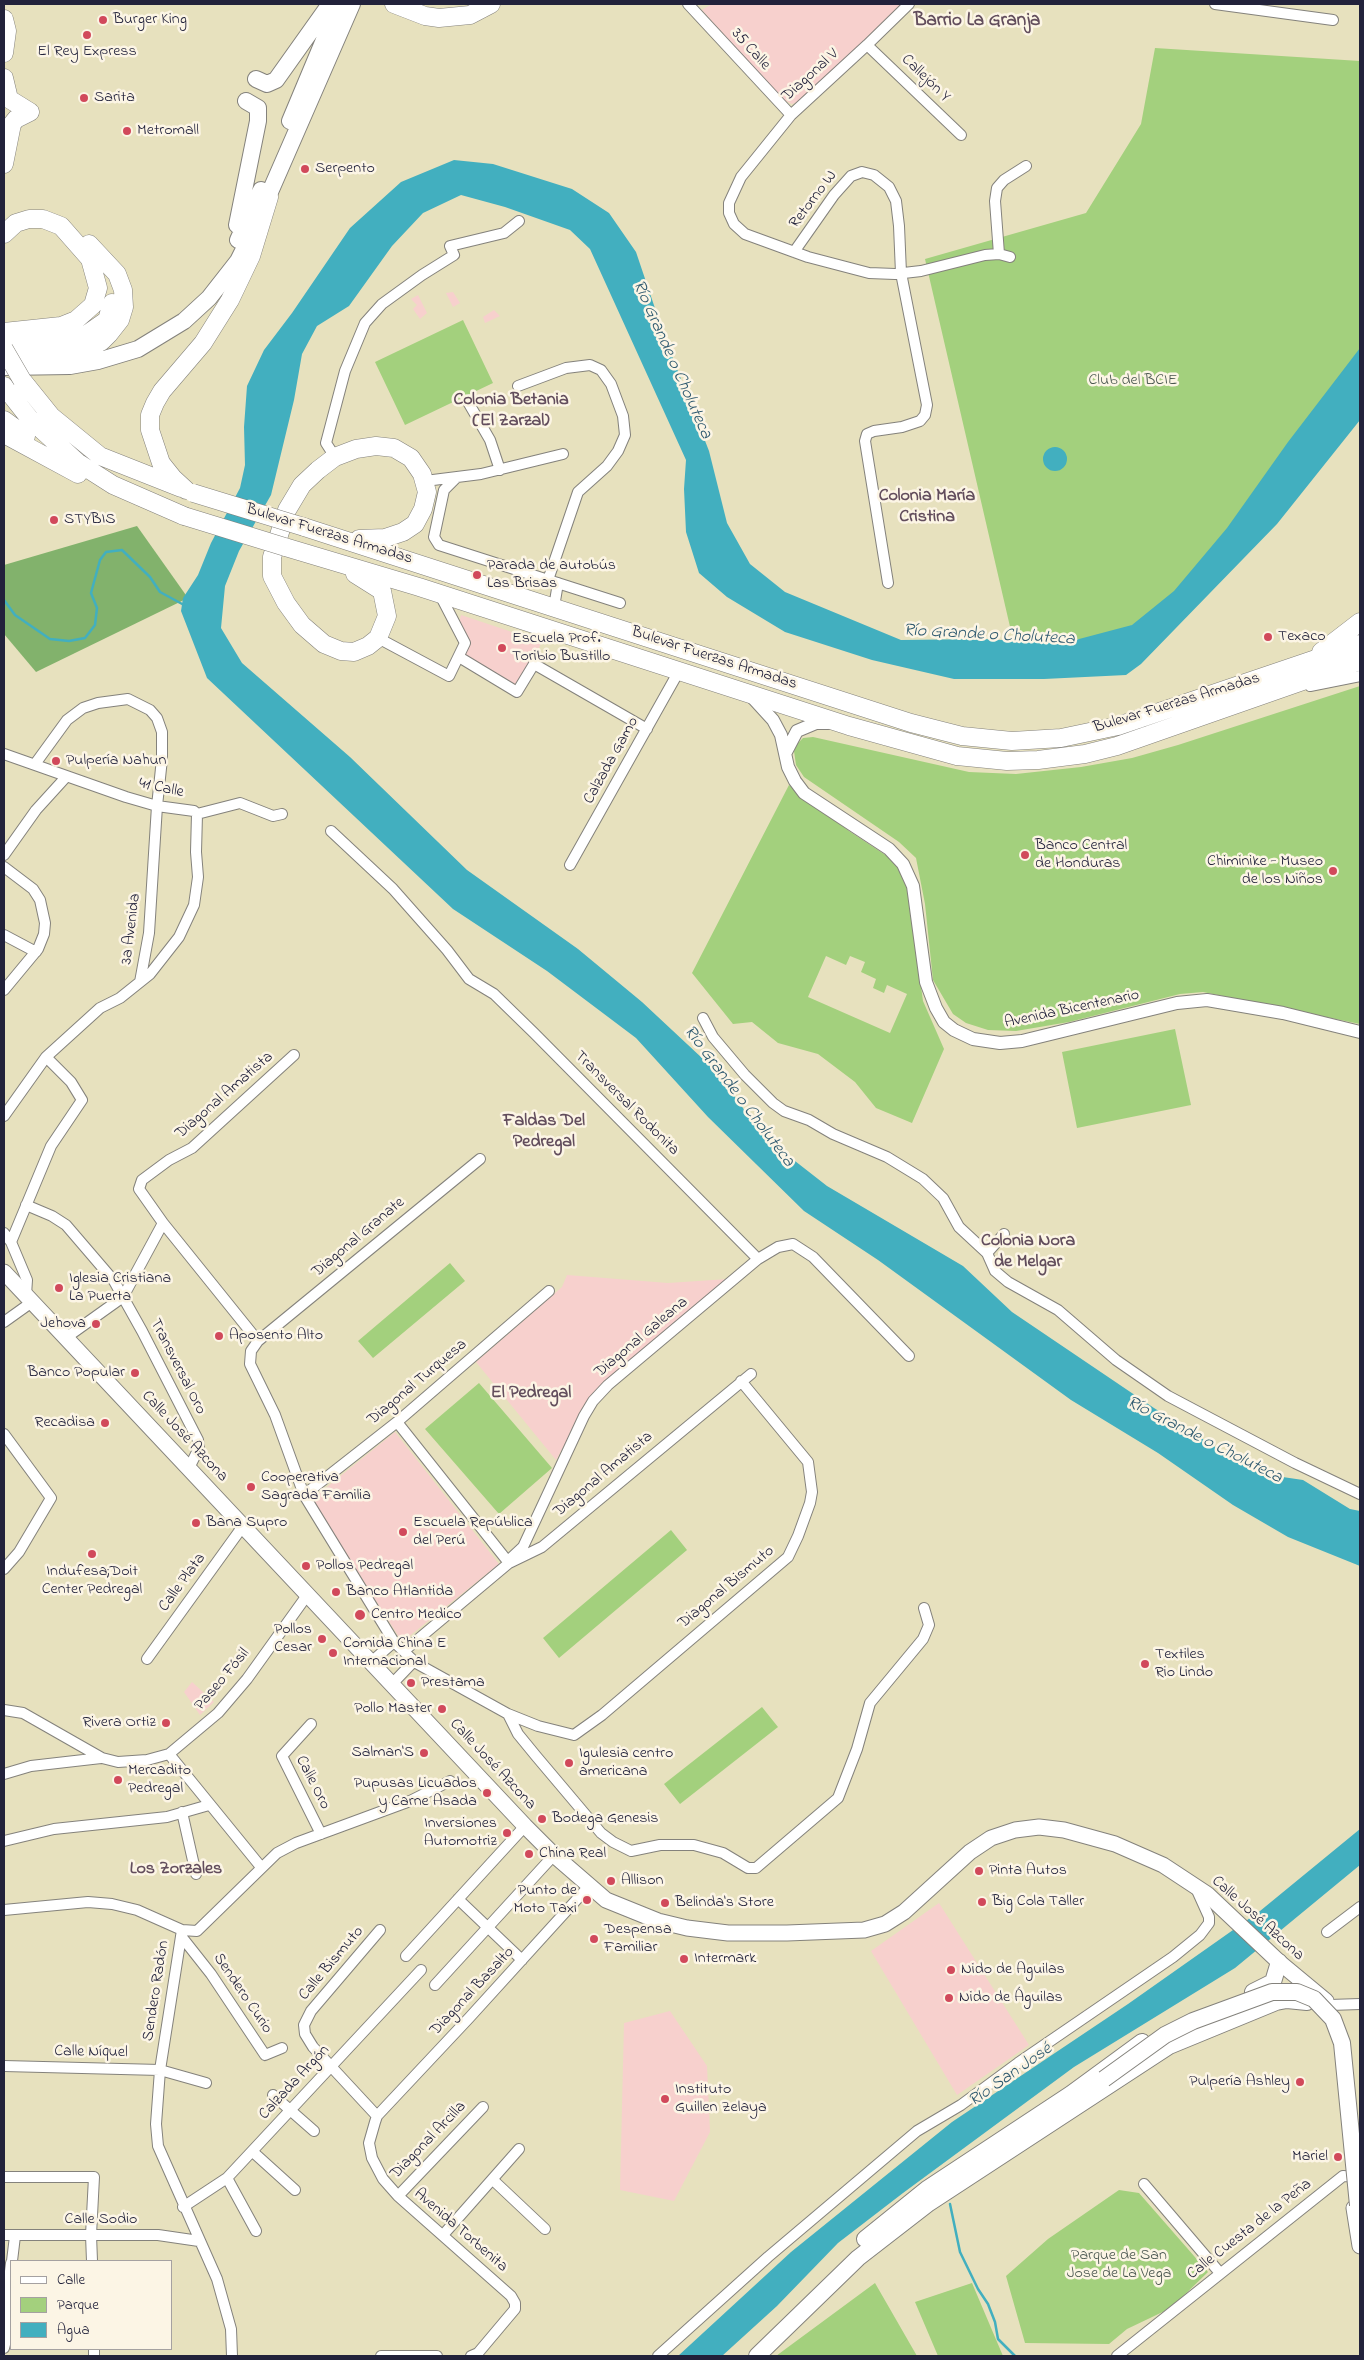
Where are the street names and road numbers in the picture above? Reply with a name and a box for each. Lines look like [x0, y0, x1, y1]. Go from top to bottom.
street label: 35 Calle [726, 25, 774, 75]
street label: Diagonal V [779, 46, 843, 106]
street label: Callejón Y [896, 51, 954, 107]
street label: Retorno W [786, 167, 842, 233]
street label: Bulevar Fuerzas Armadas [243, 501, 415, 569]
street label: Bulevar Fuerzas Armadas [629, 623, 799, 695]
street label: Bulevar Fuerzas Armadas [1091, 670, 1263, 738]
street label: Calzada Gamo [580, 714, 644, 808]
street label: 41 Calle [137, 775, 185, 803]
street label: 3a Avenida [118, 892, 146, 966]
street label: Avenida Bicentenario [1003, 986, 1141, 1034]
street label: Diagonal Amatista [172, 1048, 278, 1144]
street label: Transversal Rodonita [570, 1048, 682, 1160]
street label: Diagonal Granate [309, 1194, 409, 1282]
street label: Diagonal Galeana [592, 1293, 692, 1383]
street label: Transversal Oro [145, 1316, 209, 1418]
street label: Diagonal Turquesa [364, 1336, 472, 1430]
street label: Calle José Azcona [137, 1387, 231, 1487]
street label: Diagonal Amatista [551, 1428, 657, 1522]
street label: Diagonal Bismuto [675, 1542, 779, 1634]
street label: Calle Plata [155, 1550, 211, 1616]
street label: Paseo Fósil [191, 1645, 255, 1715]
street label: Calle José Azcona [445, 1715, 539, 1815]
street label: Calle Oro [290, 1753, 334, 1813]
street label: Calle José Azcona [1207, 1872, 1307, 1966]
street label: Calle Bismuto [295, 1923, 369, 2005]
street label: Sendero Radón [140, 1939, 174, 2043]
street label: Diagonal Basalto [427, 1944, 519, 2040]
street label: Sendero Curio [208, 1950, 276, 2038]
street label: Calzada Argón [255, 2042, 335, 2124]
street label: Calle Níquel [54, 2043, 128, 2063]
street label: Diagonal Arcilla [387, 2098, 471, 2184]
street label: Calle Cuesta de la Peña [1184, 2175, 1316, 2285]
street label: Avenida Torbenita [409, 2185, 511, 2277]
street label: Calle Sodio [65, 2210, 137, 2230]

